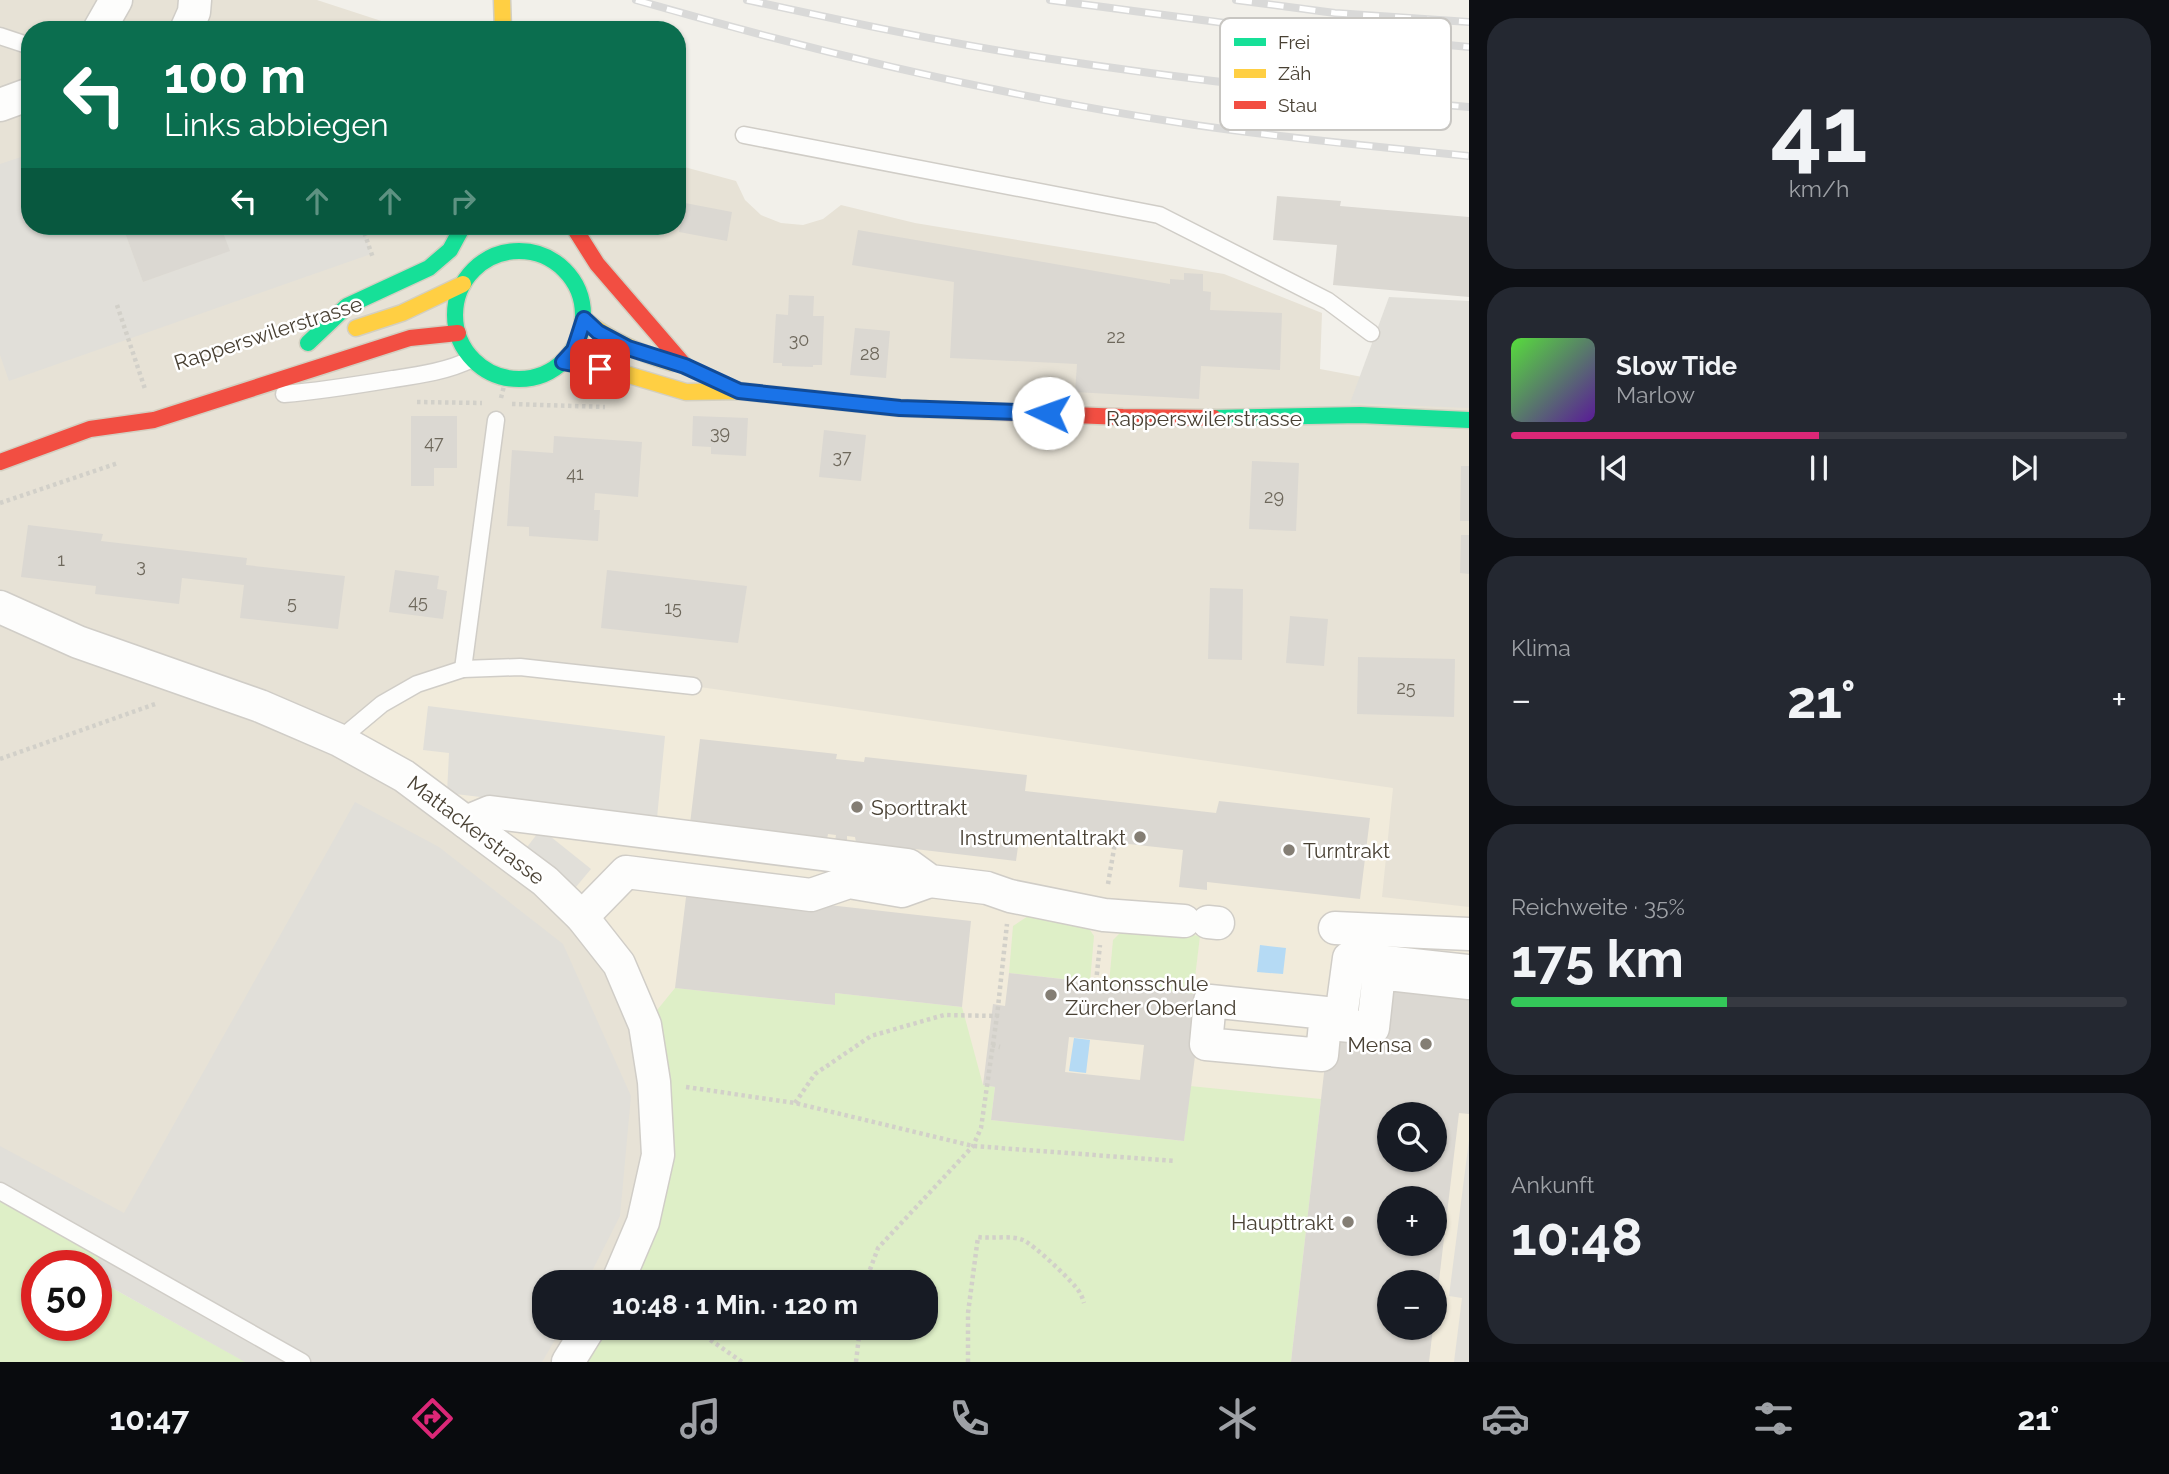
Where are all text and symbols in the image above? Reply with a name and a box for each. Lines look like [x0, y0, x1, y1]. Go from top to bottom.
legend [1220, 18, 1451, 130]
text: Frei [1278, 31, 1310, 53]
text: 100 m [164, 47, 306, 104]
icon: left [49, 49, 140, 140]
text: Zäh [1278, 62, 1311, 84]
text: 41 [1771, 76, 1867, 183]
text: Stau [1278, 94, 1317, 116]
text: Links abbiegen [164, 106, 389, 143]
text: km/h [1789, 175, 1849, 202]
icon: left [225, 182, 263, 220]
icon: ahead [298, 182, 336, 220]
icon: ahead [371, 182, 409, 220]
icon: right [444, 182, 482, 220]
street label: Rapperswilerstrasse [171, 291, 365, 375]
house number: 22 [1107, 326, 1125, 347]
house number: 30 [789, 329, 809, 350]
pin [570, 339, 630, 399]
house number: 28 [860, 343, 880, 364]
icon: arrive [581, 350, 619, 388]
text: Slow Tide [1616, 351, 1737, 381]
position arrow [1011, 376, 1085, 450]
text: Marlow [1616, 381, 1695, 408]
street label: Rapperswilerstrasse [1106, 406, 1302, 431]
house number: 39 [710, 422, 730, 443]
house number: 47 [424, 432, 444, 453]
house number: 37 [832, 446, 852, 467]
icon: previous [1595, 449, 1633, 487]
icon: pause [1800, 449, 1838, 487]
icon: next [2005, 449, 2043, 487]
house number: 41 [566, 463, 584, 484]
house number: 29 [1264, 486, 1284, 507]
house number: 1 [57, 549, 65, 570]
house number: 3 [136, 555, 146, 576]
house number: 45 [408, 591, 428, 612]
house number: 5 [287, 592, 297, 613]
house number: 15 [664, 597, 682, 618]
text: Klima [1511, 634, 1571, 661]
text: 21° [1787, 669, 1856, 730]
house number: 25 [1396, 677, 1416, 698]
text: − [1511, 677, 1531, 722]
text: + [2111, 677, 2127, 722]
street label: Mattackerstrasse [402, 770, 550, 890]
place label: Sporttrakt [871, 795, 968, 820]
marker: Sporttrakt [849, 799, 865, 815]
place label: Instrumentaltrakt [960, 825, 1126, 850]
marker: Instrumentaltrakt [1132, 829, 1148, 845]
place label: Turntrakt [1303, 838, 1390, 863]
marker: Turntrakt [1281, 842, 1297, 858]
text: Reichweite · 35% [1511, 893, 1685, 920]
text: 175 km [1511, 928, 1684, 989]
place label: Kantonsschule Zürcher Oberland [1065, 971, 1237, 1020]
marker: Kantonsschule Zürcher Oberland [1043, 987, 1059, 1003]
place label: Mensa [1348, 1032, 1412, 1057]
marker: Mensa [1418, 1036, 1434, 1052]
map controls [1377, 1102, 1447, 1340]
button: search [1377, 1102, 1447, 1172]
text: Ankunft [1511, 1171, 1594, 1198]
button: + [1377, 1186, 1447, 1256]
text: 10:48 [1511, 1206, 1643, 1267]
place label: Haupttrakt [1231, 1210, 1334, 1235]
marker: Haupttrakt [1340, 1214, 1356, 1230]
speed limit sign: 50 [21, 1250, 112, 1341]
button: − [1377, 1270, 1447, 1340]
text: 10:48 · 1 Min. · 120 m [612, 1290, 858, 1320]
icon: directions [408, 1394, 457, 1443]
icon: music [676, 1394, 725, 1443]
icon: phone [945, 1394, 994, 1443]
icon: climate [1213, 1394, 1262, 1443]
icon: car [1481, 1394, 1530, 1443]
icon: filters [1749, 1394, 1798, 1443]
text: 10:47 [110, 1400, 189, 1437]
text: 21° [2017, 1400, 2059, 1437]

